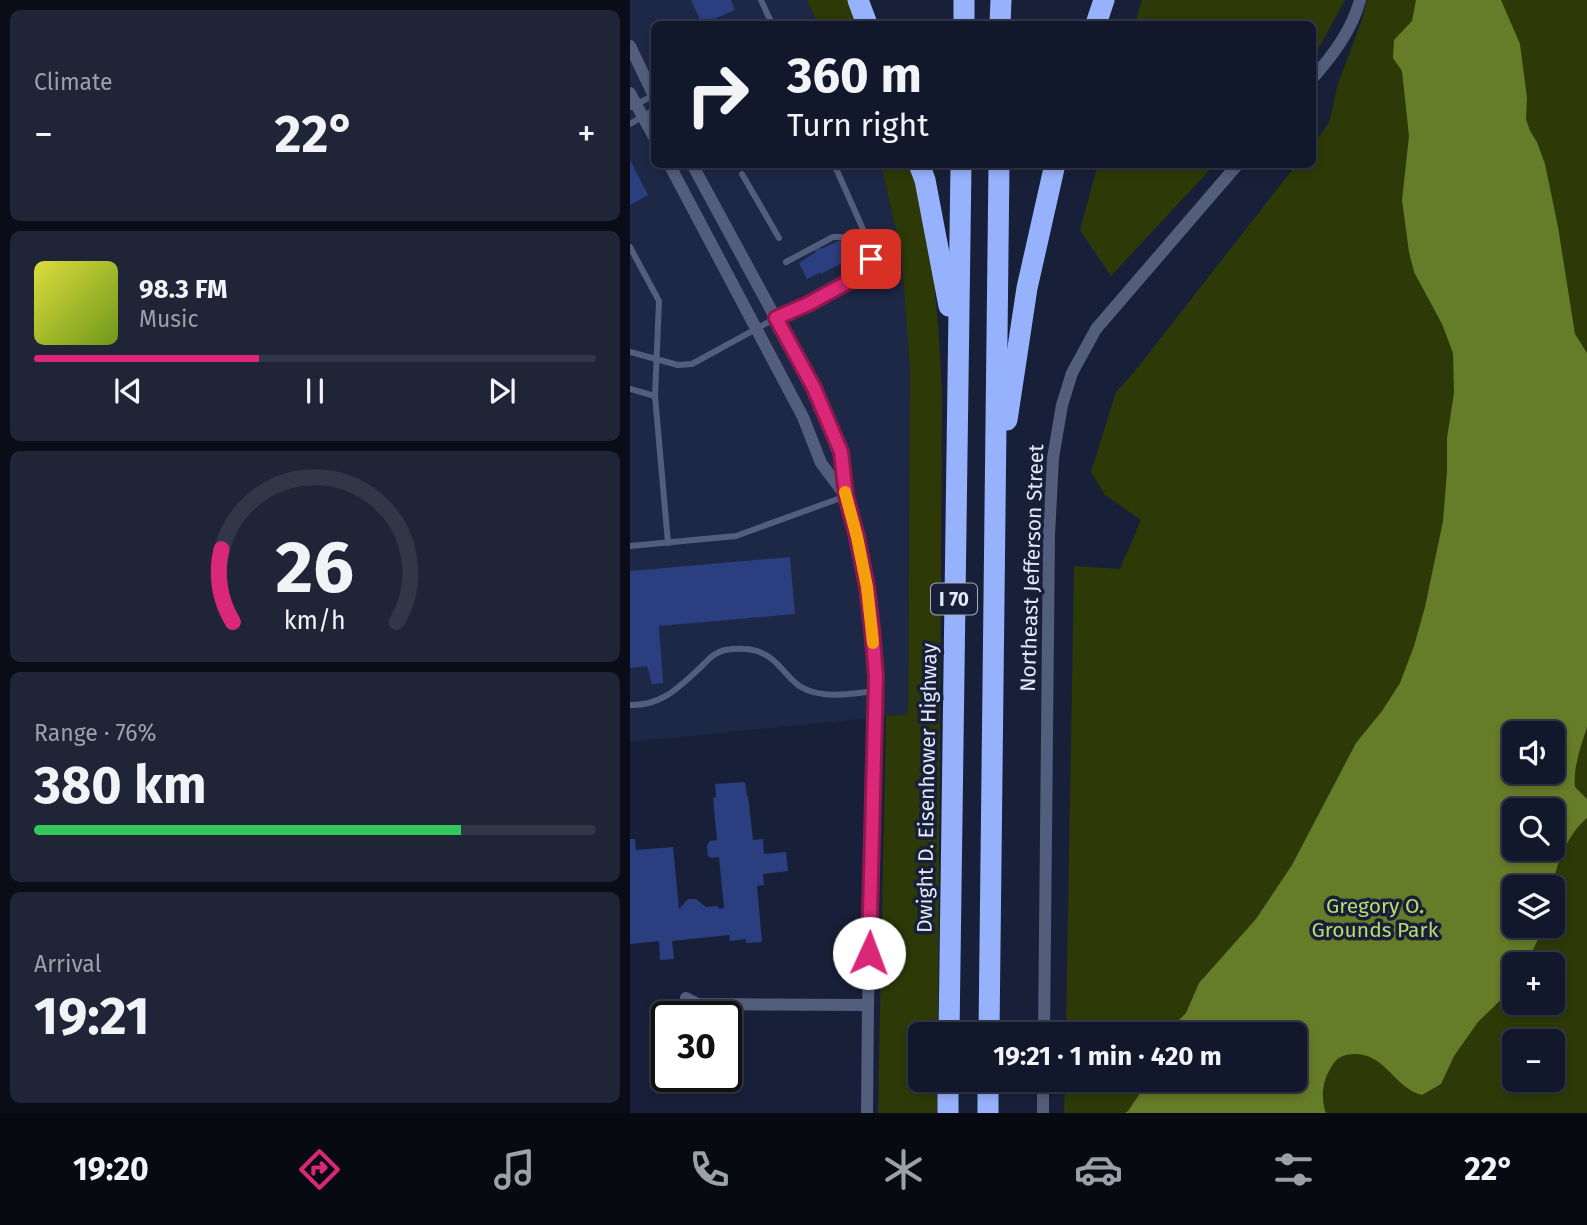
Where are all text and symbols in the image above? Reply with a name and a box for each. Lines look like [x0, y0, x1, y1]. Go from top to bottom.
text: 360 m [787, 46, 922, 105]
icon: right [672, 49, 763, 140]
text: Climate [34, 68, 113, 96]
text: 22° [275, 103, 355, 166]
text: Turn right [787, 106, 929, 144]
text: − [34, 111, 53, 157]
text: + [577, 111, 596, 157]
pin [841, 229, 901, 289]
icon: arrive [852, 240, 890, 278]
text: 98.3 FM [139, 274, 227, 305]
text: Music [139, 305, 199, 333]
icon: previous [109, 372, 147, 410]
icon: pause [296, 372, 334, 410]
icon: next [483, 372, 521, 410]
street label: Northeast Jefferson Street [1015, 443, 1049, 692]
text: 26 [276, 525, 354, 612]
road number: I 70 [931, 584, 977, 614]
text: km/h [284, 606, 346, 636]
street label: Dwight D. Eisenhower Highway [911, 642, 943, 933]
text: Range · 76% [34, 719, 156, 747]
map controls [1502, 721, 1565, 1092]
button: sound [1502, 721, 1565, 784]
text: 380 km [34, 754, 207, 817]
button: search [1502, 798, 1565, 861]
button: layers [1502, 875, 1565, 938]
park label: Gregory O. Grounds Park [1312, 893, 1439, 943]
position arrow [832, 916, 906, 990]
text: Arrival [34, 950, 101, 978]
button: + [1502, 952, 1565, 1015]
text: 19:21 [34, 985, 150, 1048]
speed limit sign: 30 [651, 1001, 742, 1092]
button: − [1502, 1029, 1565, 1092]
text: 19:21 · 1 min · 420 m [993, 1041, 1222, 1072]
icon: directions [295, 1145, 344, 1194]
icon: music [490, 1145, 539, 1194]
icon: phone [685, 1145, 734, 1194]
icon: climate [879, 1145, 928, 1194]
icon: car [1074, 1145, 1123, 1194]
icon: filters [1269, 1145, 1318, 1194]
text: 19:20 [73, 1150, 149, 1188]
text: 22° [1464, 1150, 1514, 1188]

